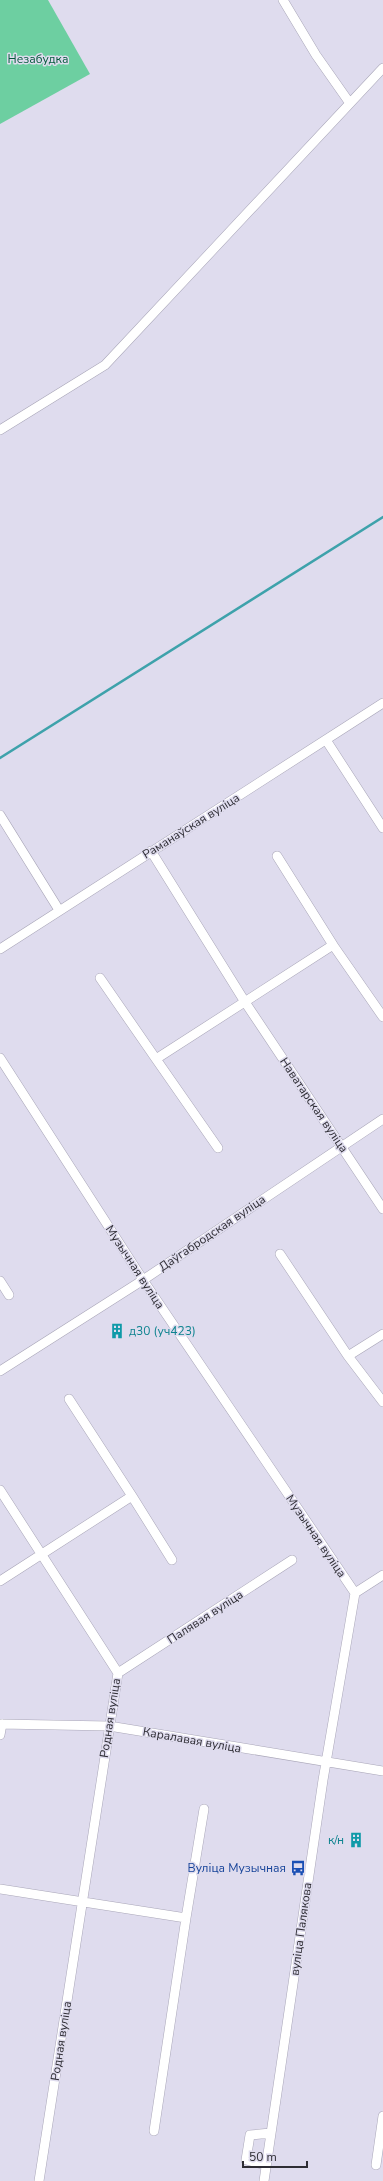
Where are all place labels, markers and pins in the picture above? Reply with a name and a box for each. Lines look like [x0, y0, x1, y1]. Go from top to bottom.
building icon: д30 (уч423) [108, 1322, 126, 1340]
place label: д30 (уч423) [129, 1323, 196, 1339]
building icon: к/н [347, 1831, 365, 1849]
place label: к/н [328, 1832, 344, 1848]
bus stop icon: Вуліца Музычная [289, 1859, 307, 1877]
place label: Вуліца Музычная [188, 1860, 286, 1876]

